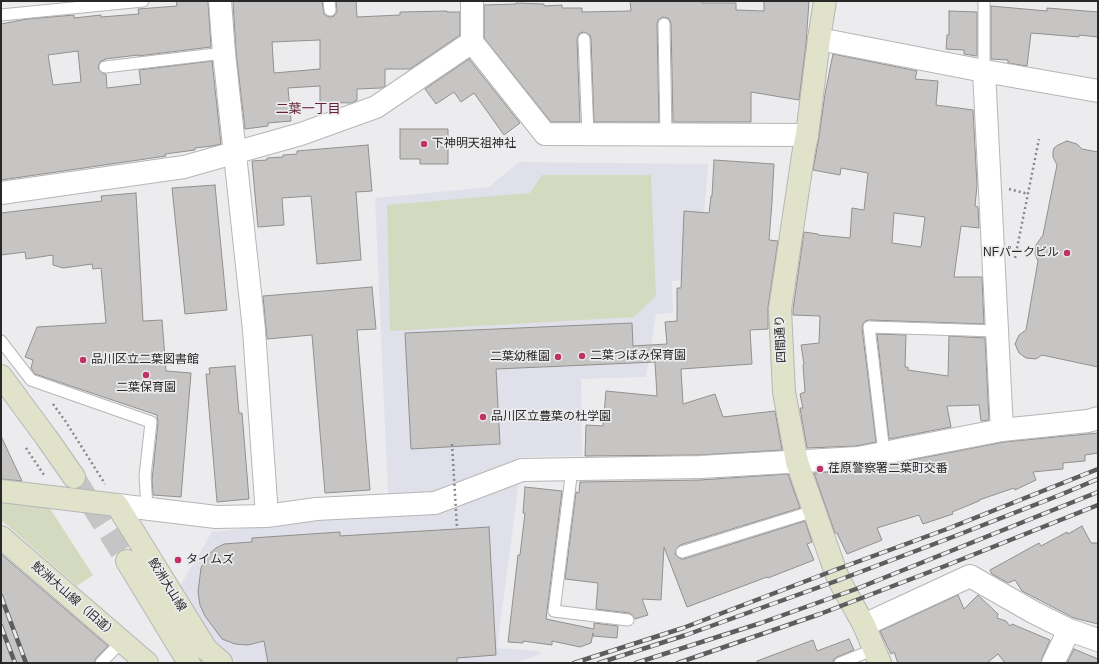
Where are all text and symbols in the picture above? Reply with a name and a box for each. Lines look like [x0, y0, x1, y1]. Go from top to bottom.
district label: 二葉一丁目 [276, 101, 340, 117]
place label: 下神明天祖神社 [432, 137, 516, 151]
marker: 下神明天祖神社 [419, 139, 429, 149]
place label: NFパークビル [983, 246, 1059, 260]
marker: NFパークビル [1062, 248, 1072, 258]
street label: 四間通り [773, 315, 789, 363]
place label: 二葉つぼみ保育園 [590, 349, 686, 363]
place label: 二葉幼稚園 [490, 350, 550, 364]
marker: 二葉つぼみ保育園 [577, 351, 587, 361]
marker: 二葉幼稚園 [553, 352, 563, 362]
place label: 品川区立二葉図書館 [91, 353, 199, 367]
marker: 品川区立二葉図書館 [78, 355, 88, 365]
marker: 二葉保育園 [141, 370, 151, 380]
place label: 二葉保育園 [116, 381, 176, 395]
place label: 品川区立豊葉の杜学園 [491, 410, 611, 424]
marker: 品川区立豊葉の杜学園 [478, 412, 488, 422]
place label: 荏原警察署二葉町交番 [828, 462, 948, 476]
marker: 荏原警察署二葉町交番 [815, 464, 825, 474]
place label: タイムズ [186, 553, 234, 567]
marker: タイムズ [173, 555, 183, 565]
street label: 鮫洲大山線 [145, 556, 189, 614]
street label: 鮫洲大山線（旧道） [29, 559, 119, 641]

